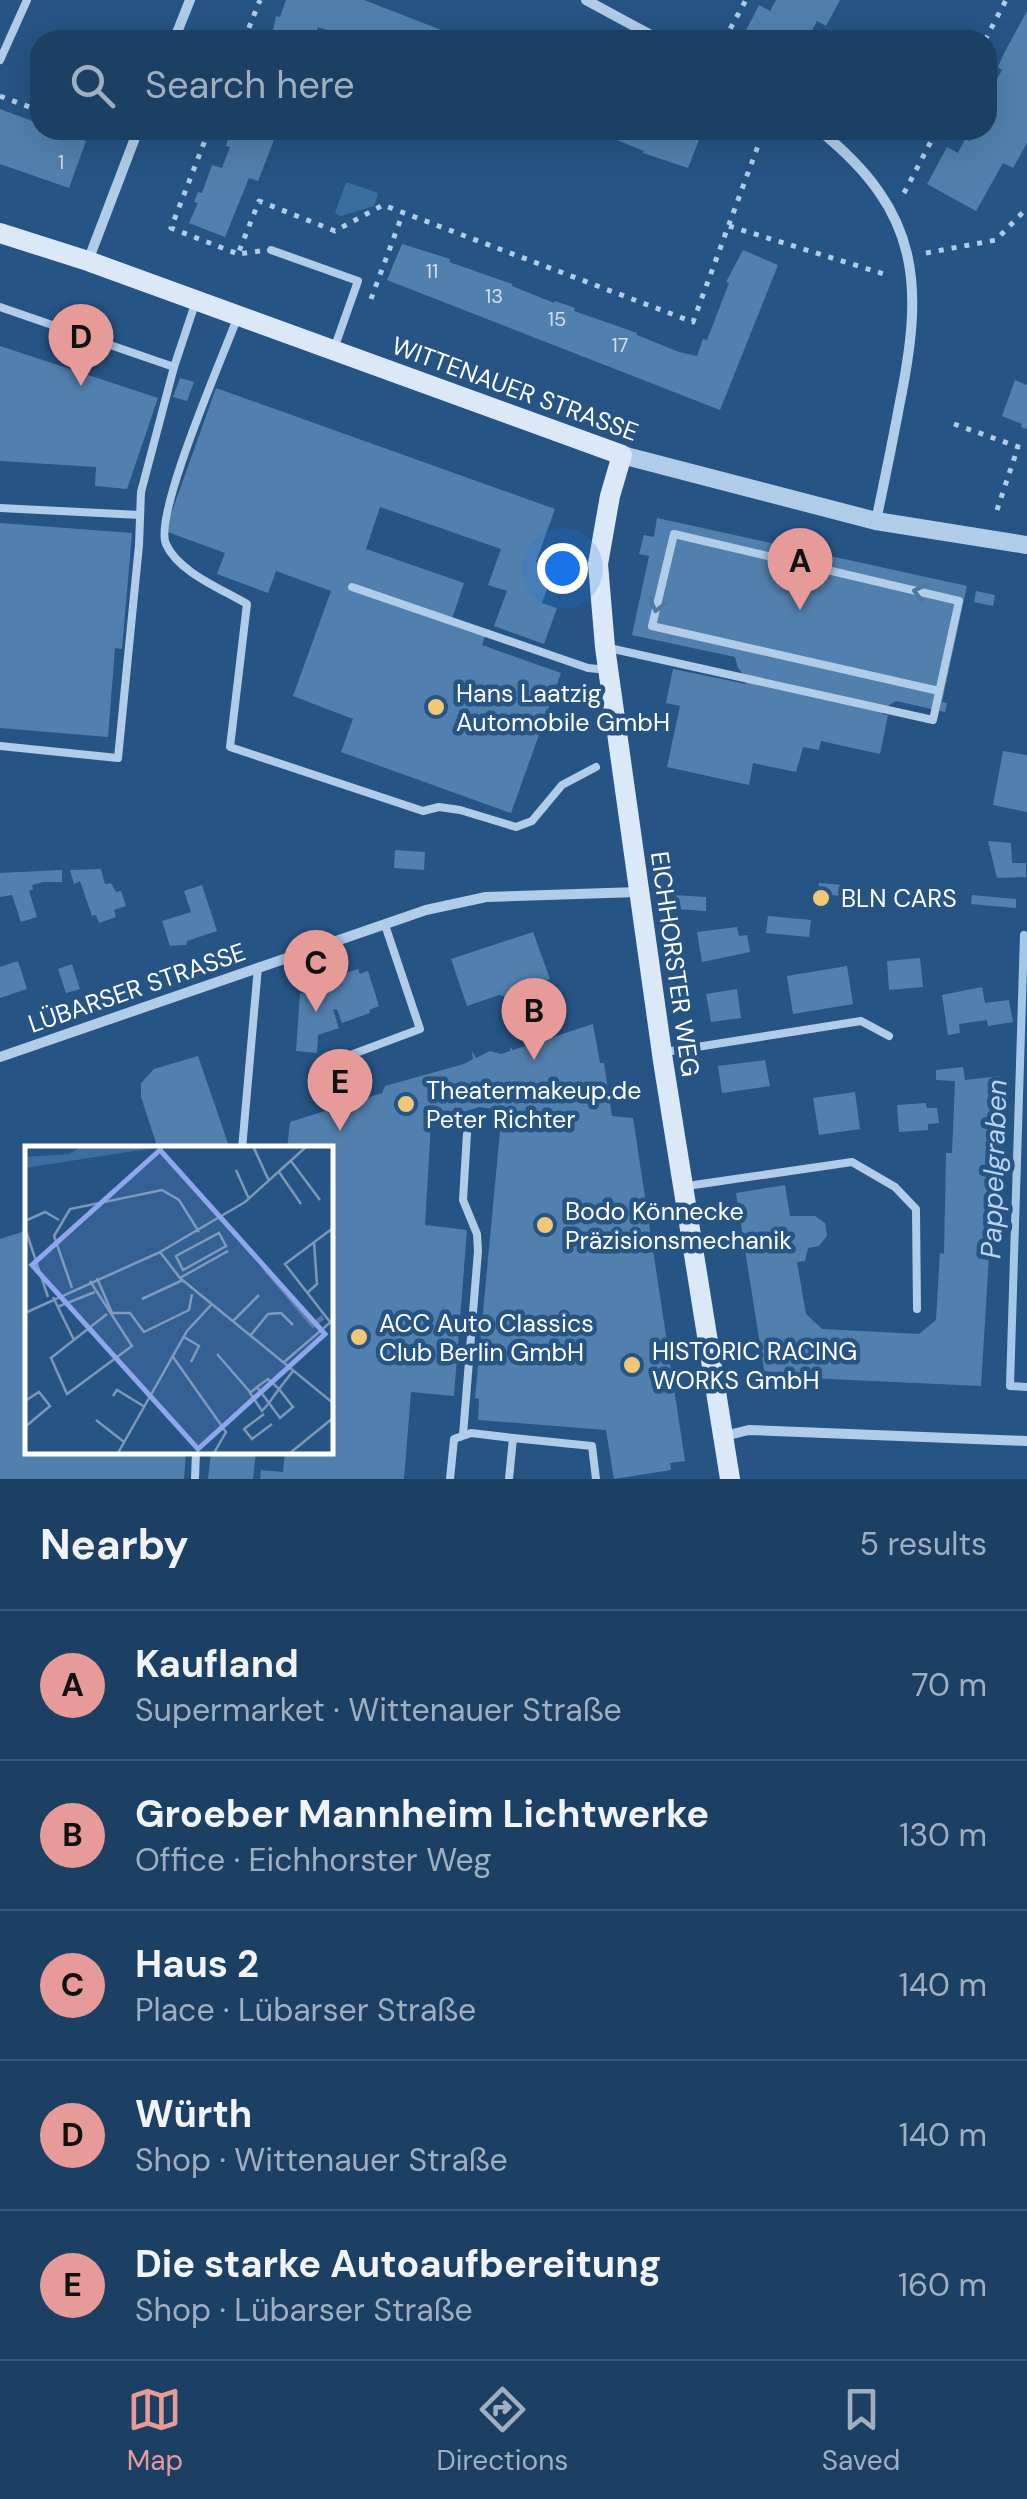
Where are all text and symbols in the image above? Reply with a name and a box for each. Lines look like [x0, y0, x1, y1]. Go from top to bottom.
search box [30, 30, 997, 140]
icon: search [65, 58, 120, 113]
text: Search here [145, 60, 355, 110]
house number: 1 [58, 149, 64, 175]
house number: 11 [426, 258, 438, 284]
house number: 13 [485, 283, 503, 309]
pin: D [48, 304, 114, 386]
house number: 15 [548, 306, 566, 332]
street label: WITTENAUER STRASSE [387, 329, 643, 449]
house number: 17 [612, 332, 628, 358]
pin: A [768, 528, 832, 610]
your location [537, 543, 588, 594]
one-way arrow [912, 583, 929, 604]
one-way arrow [648, 596, 669, 613]
place label: Hans Laatzig Automobile GmbH [456, 677, 670, 739]
marker: Hans Laatzig Automobile GmbH [425, 696, 447, 718]
street label: EICHHORSTER WEG [643, 849, 707, 1079]
place label: BLN CARS [841, 882, 957, 915]
marker: BLN CARS [810, 887, 832, 909]
pin: C [284, 930, 348, 1012]
street label: LÜBARSER STRASSE [24, 935, 250, 1041]
pin: B [502, 978, 566, 1060]
pin: E [308, 1048, 372, 1131]
place label: Theatermakeup.de Peter Richter [426, 1074, 641, 1136]
water label: Pappelgraben [972, 1079, 1016, 1259]
marker: Theatermakeup.de Peter Richter [395, 1093, 417, 1115]
inset map [25, 1146, 332, 1454]
place label: Bodo Könnecke Präzisionsmechanik [565, 1195, 792, 1257]
marker: Bodo Könnecke Präzisionsmechanik [534, 1214, 556, 1236]
place label: ACC Auto Classics Club Berlin GmbH [379, 1307, 594, 1369]
marker: ACC Auto Classics Club Berlin GmbH [348, 1326, 370, 1348]
place label: HISTORIC RACING WORKS GmbH [652, 1335, 857, 1397]
marker: HISTORIC RACING WORKS GmbH [621, 1354, 643, 1376]
text: Nearby [40, 1517, 189, 1572]
text: 5 results [859, 1523, 987, 1565]
text: Kaufland [135, 1639, 299, 1689]
text: A [61, 1664, 84, 1706]
text: 70 m [911, 1664, 987, 1706]
text: Supermarket · Wittenauer Straße [135, 1689, 622, 1731]
text: Groeber Mannheim Lichtwerke [135, 1789, 709, 1839]
text: B [62, 1814, 83, 1856]
text: 130 m [899, 1814, 987, 1856]
text: Office · Eichhorster Weg [135, 1839, 491, 1881]
text: Haus 2 [135, 1939, 259, 1989]
text: C [61, 1964, 84, 2006]
text: 140 m [899, 1964, 987, 2006]
text: Place · Lübarser Straße [135, 1989, 476, 2031]
text: Würth [135, 2089, 252, 2139]
text: D [61, 2114, 84, 2156]
text: 140 m [899, 2114, 987, 2156]
text: Shop · Wittenauer Straße [135, 2139, 508, 2181]
text: Die starke Autoaufbereitung [135, 2239, 661, 2289]
text: E [63, 2264, 82, 2306]
text: 160 m [898, 2264, 987, 2306]
text: Shop · Lübarser Straße [135, 2289, 473, 2331]
tab: Map [127, 2382, 183, 2479]
tab: Directions [437, 2382, 568, 2479]
tab: Saved [822, 2382, 900, 2479]

